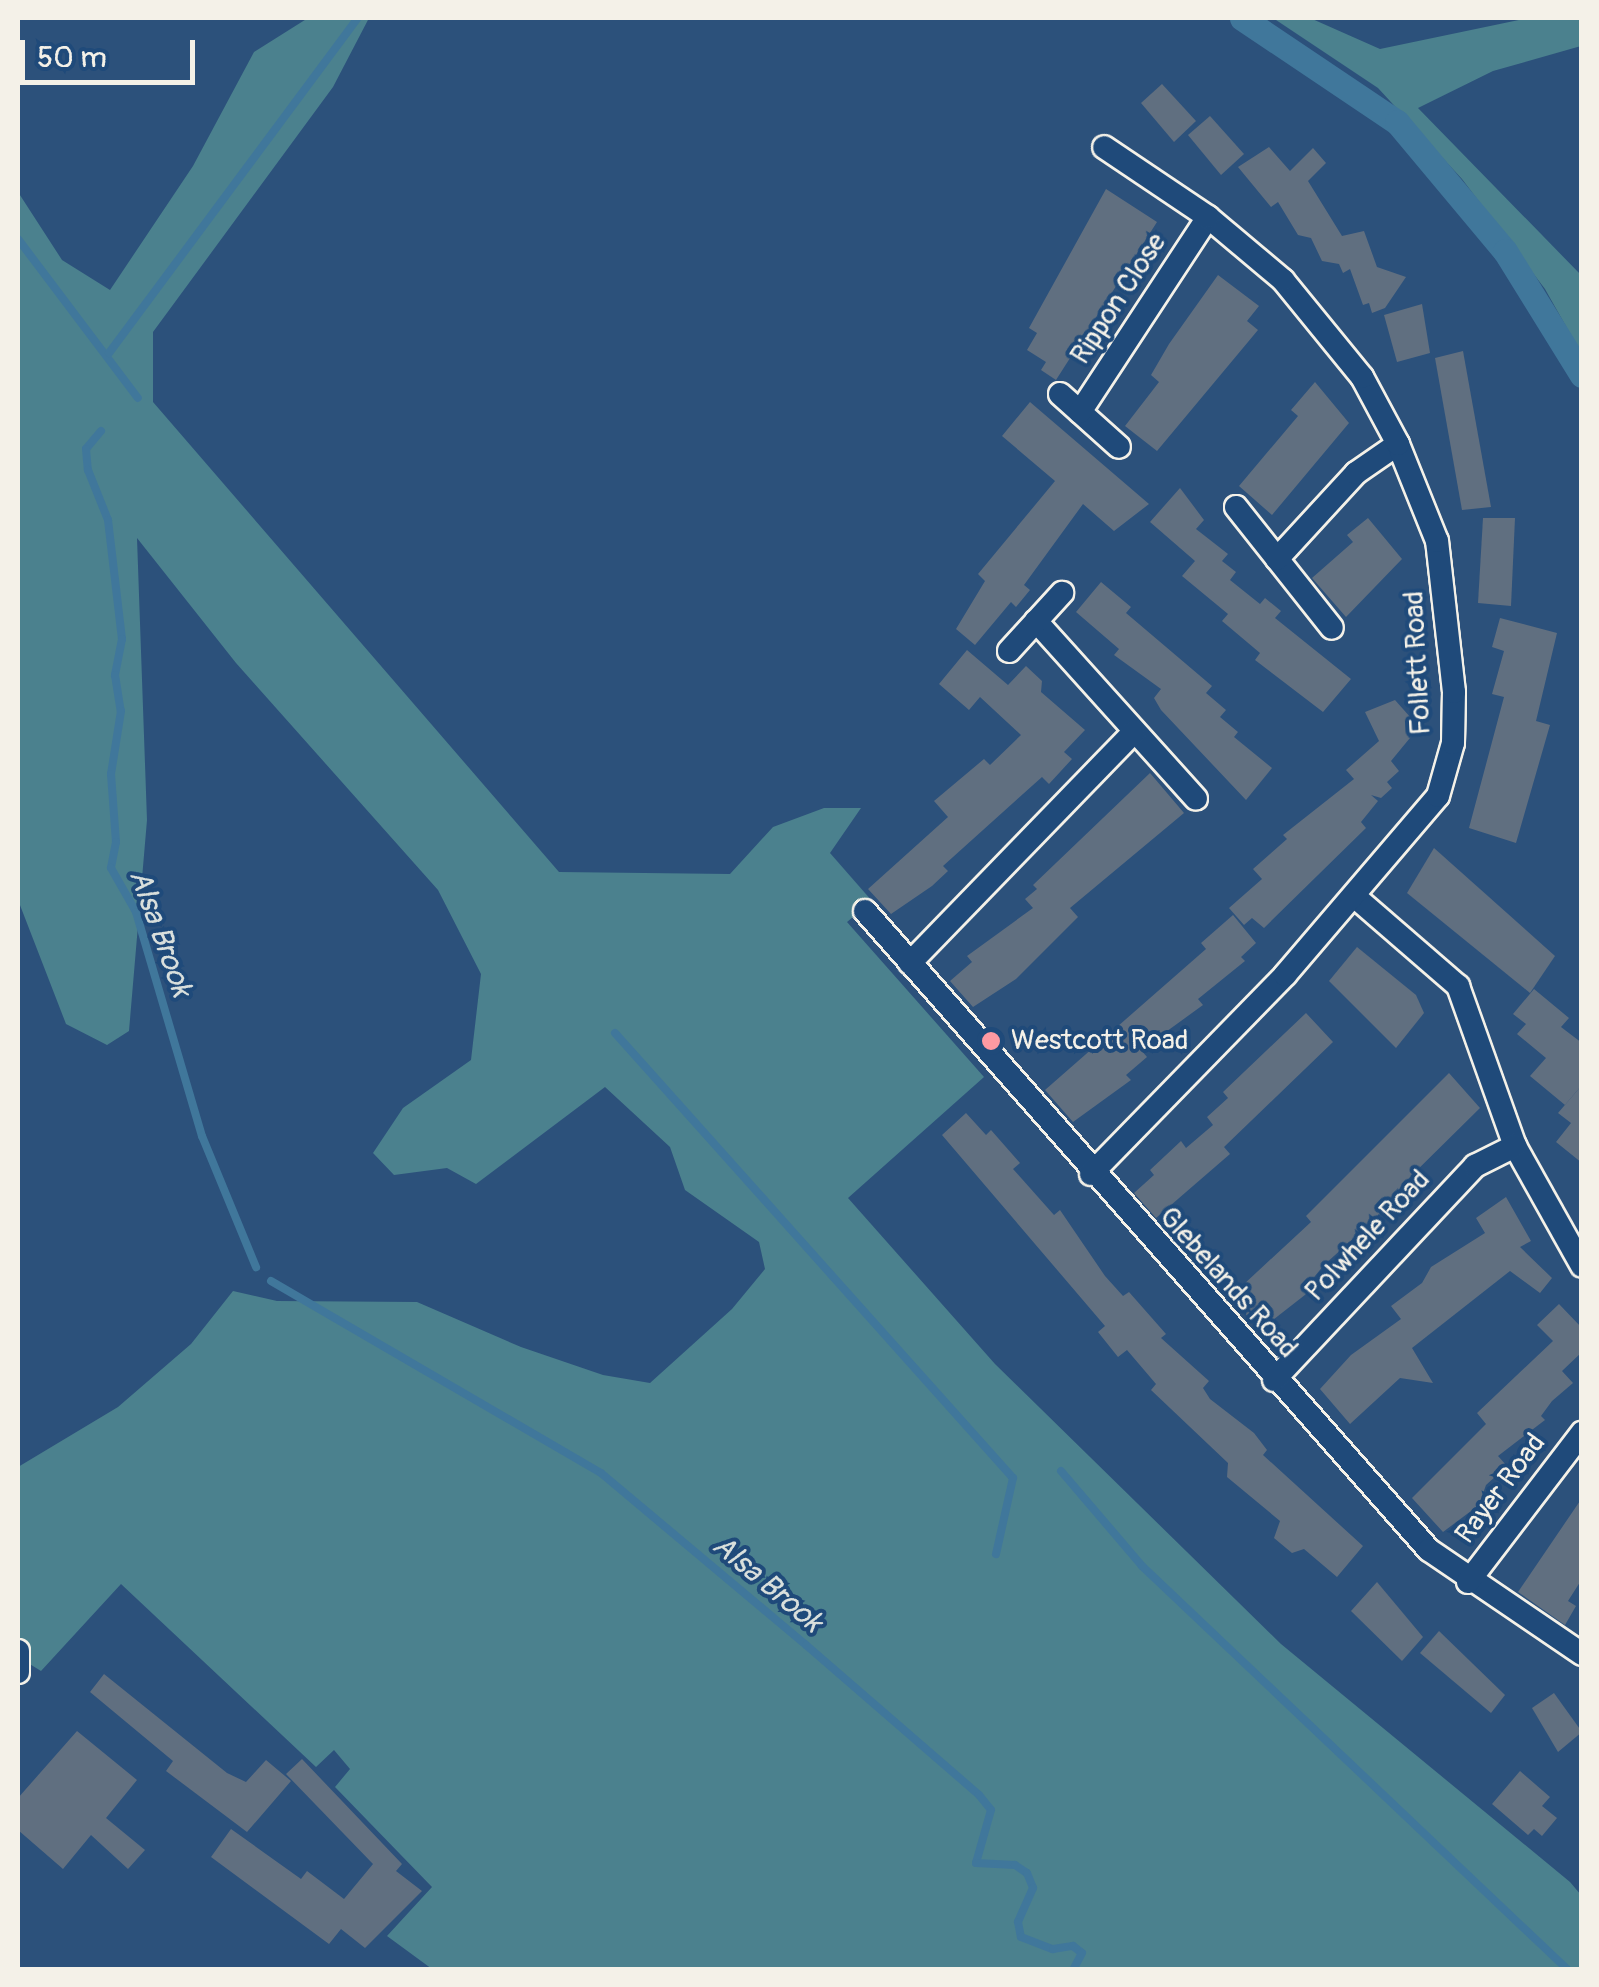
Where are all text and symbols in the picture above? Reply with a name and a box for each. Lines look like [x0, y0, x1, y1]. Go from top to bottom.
scale bar [25, 20, 200, 82]
text: 50 m [37, 39, 107, 76]
street label: Rippon Close [1064, 227, 1174, 371]
street label: Follett Road [1397, 590, 1439, 736]
water label: Alsa Brook [120, 865, 200, 1001]
place label: Westcott Road [1011, 1024, 1188, 1058]
marker: Westcott Road [980, 1030, 1002, 1052]
street label: Polwhele Road [1299, 1163, 1437, 1309]
street label: Glebelands Road [1152, 1201, 1304, 1365]
street label: Rayer Road [1449, 1427, 1553, 1551]
water label: Alsa Brook [705, 1528, 829, 1640]

